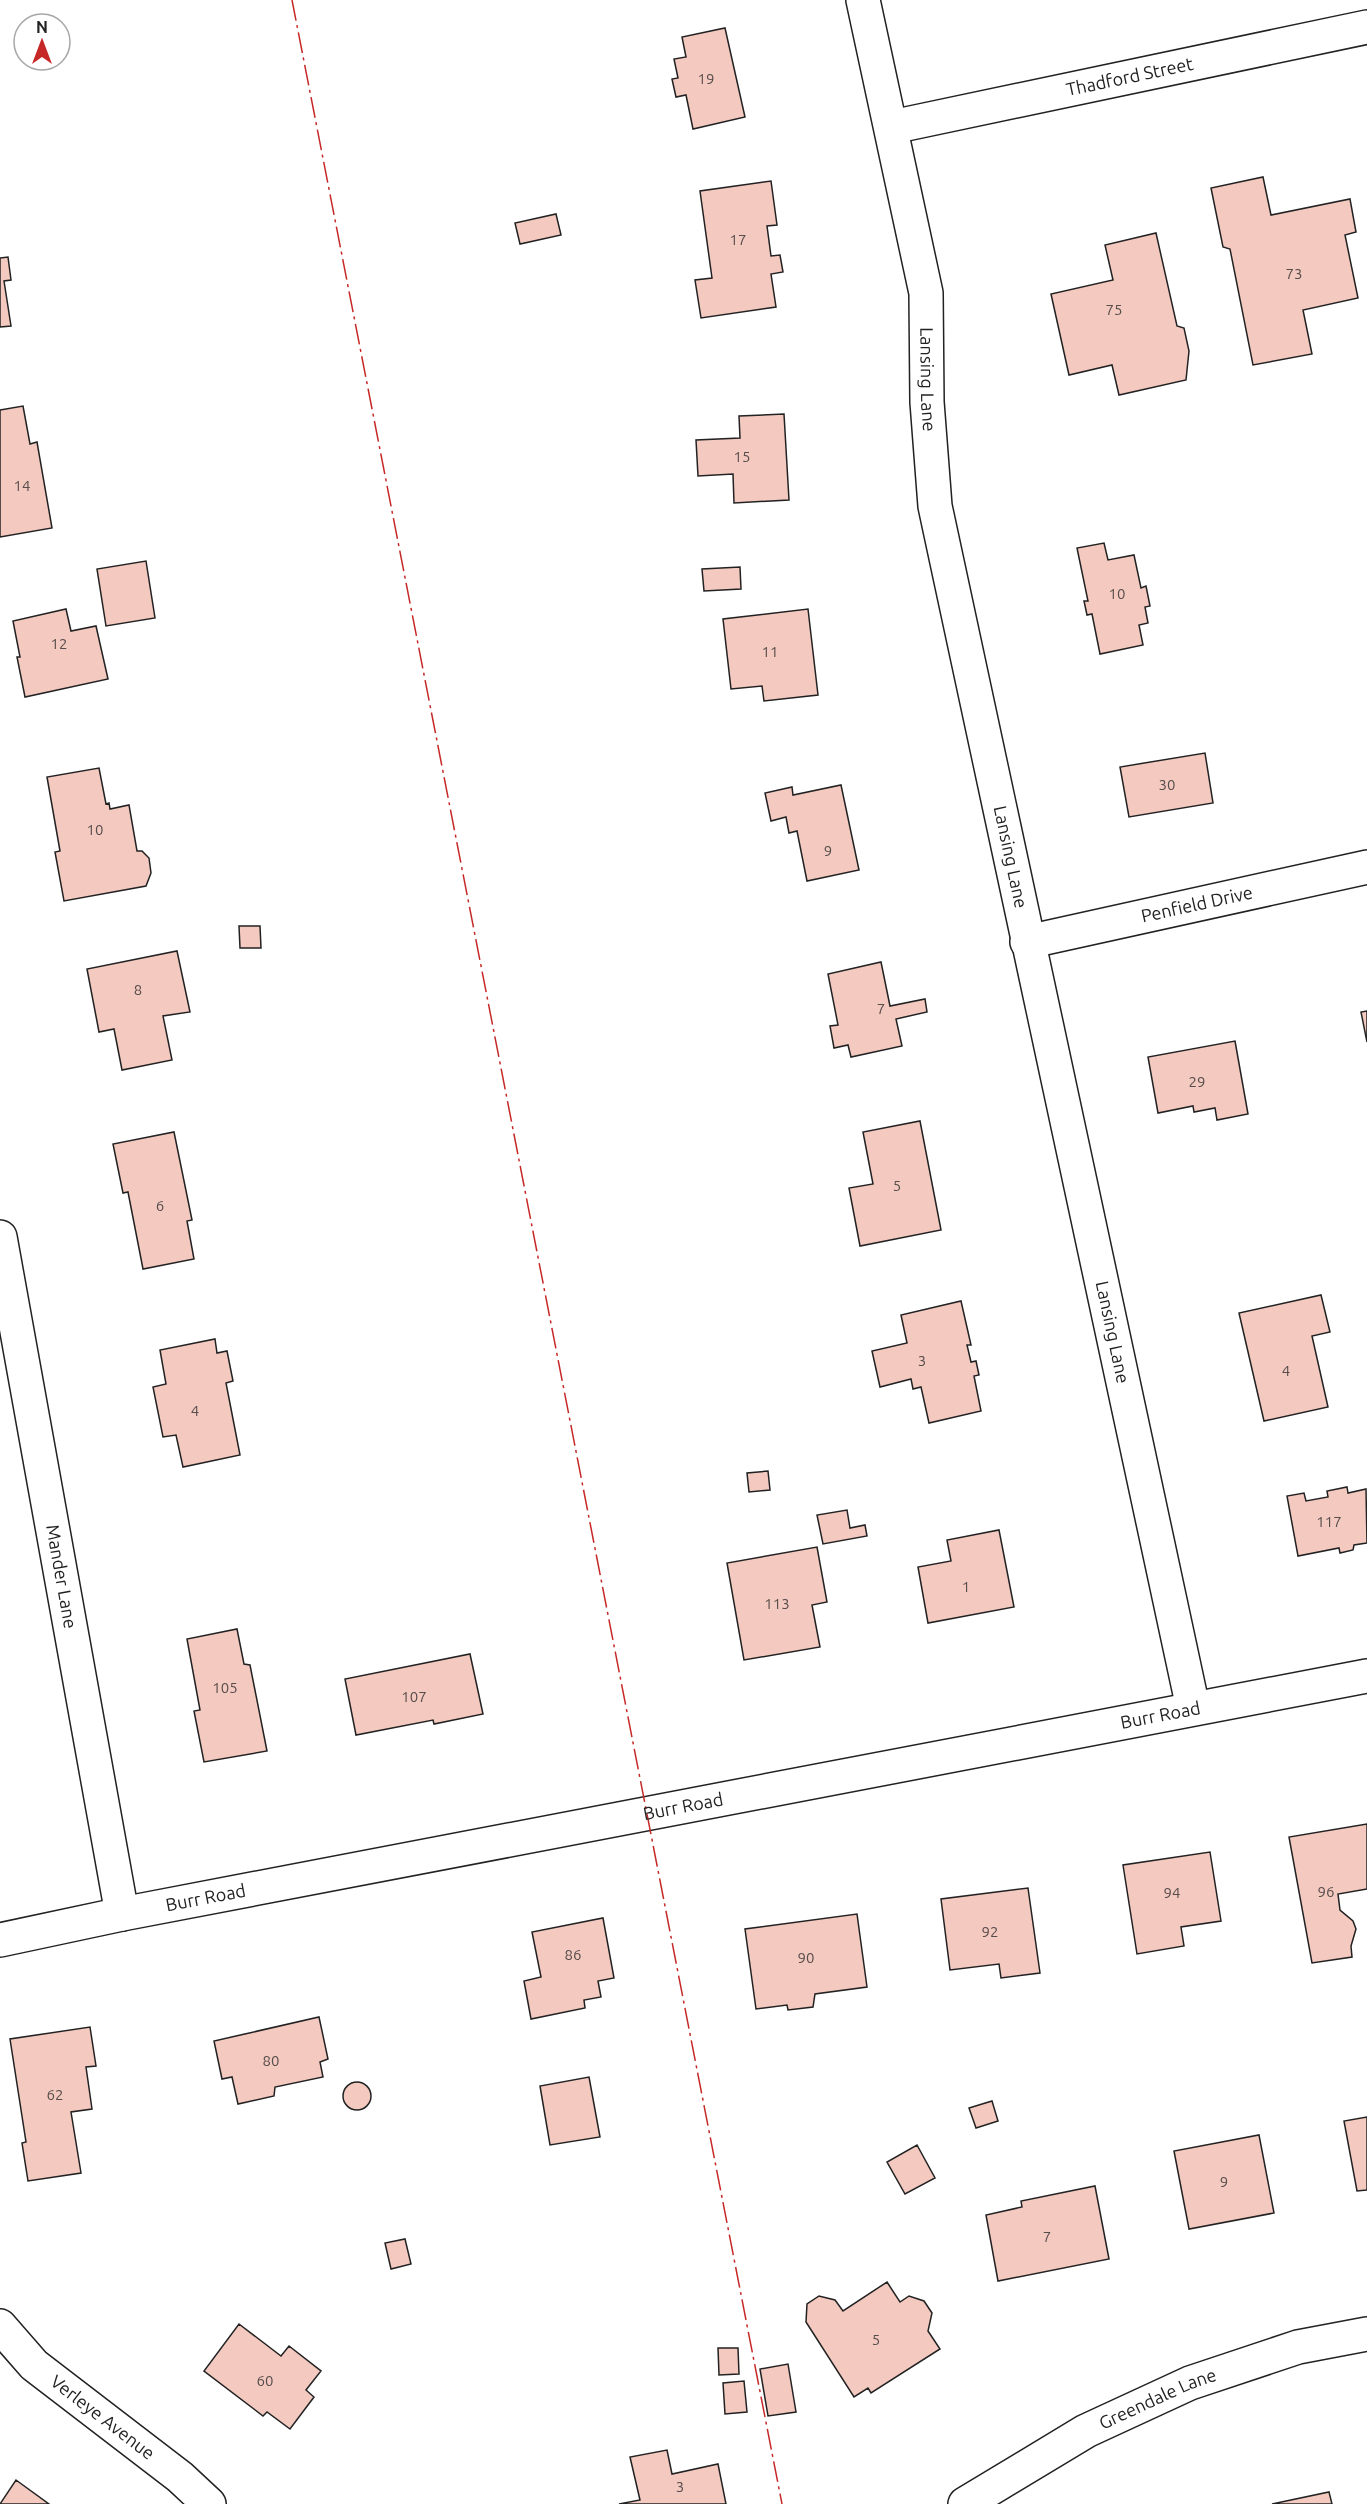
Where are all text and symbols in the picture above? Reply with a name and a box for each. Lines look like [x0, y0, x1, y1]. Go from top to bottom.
north arrow [12, 12, 72, 72]
text: N [36, 18, 48, 36]
street label: Thadford Street [1064, 53, 1195, 99]
house number: 19 [698, 70, 714, 87]
house number: 17 [730, 231, 746, 248]
house number: 73 [1286, 265, 1302, 282]
house number: 75 [1106, 301, 1122, 318]
street label: Lansing Lane [917, 327, 940, 432]
house number: 15 [734, 448, 750, 465]
house number: 14 [14, 477, 30, 494]
house number: 10 [1109, 585, 1125, 602]
house number: 12 [51, 635, 67, 652]
house number: 11 [762, 643, 778, 660]
house number: 30 [1159, 776, 1175, 793]
street label: Lansing Lane [991, 804, 1032, 910]
house number: 10 [87, 821, 103, 838]
house number: 9 [824, 842, 832, 859]
street label: Penfield Drive [1139, 882, 1254, 926]
house number: 8 [134, 981, 142, 998]
house number: 7 [877, 1000, 885, 1017]
house number: 29 [1189, 1073, 1205, 1090]
house number: 5 [893, 1177, 901, 1194]
house number: 6 [156, 1197, 164, 1214]
street label: Lansing Lane [1093, 1279, 1134, 1385]
house number: 3 [918, 1352, 926, 1369]
house number: 4 [1282, 1362, 1290, 1379]
house number: 4 [191, 1402, 199, 1419]
house number: 117 [1316, 1513, 1342, 1530]
street label: Mander Lane [43, 1523, 81, 1630]
house number: 1 [962, 1578, 970, 1595]
house number: 113 [764, 1595, 790, 1612]
house number: 105 [212, 1679, 238, 1696]
house number: 107 [401, 1688, 427, 1705]
street label: Burr Road [1119, 1697, 1202, 1732]
street label: Burr Road [641, 1788, 725, 1823]
street label: Burr Road [164, 1880, 247, 1914]
house number: 96 [1318, 1883, 1334, 1900]
house number: 94 [1164, 1884, 1180, 1901]
house number: 92 [982, 1923, 998, 1940]
house number: 86 [565, 1946, 581, 1963]
house number: 90 [798, 1949, 814, 1966]
house number: 80 [263, 2052, 279, 2069]
house number: 62 [47, 2086, 63, 2103]
house number: 9 [1220, 2173, 1228, 2190]
house number: 7 [1043, 2228, 1051, 2245]
house number: 5 [872, 2331, 880, 2348]
street label: Greendale Lane [1096, 2364, 1219, 2433]
street label: Verleye Avenue [47, 2371, 159, 2463]
house number: 60 [257, 2372, 273, 2389]
house number: 3 [676, 2478, 684, 2495]

